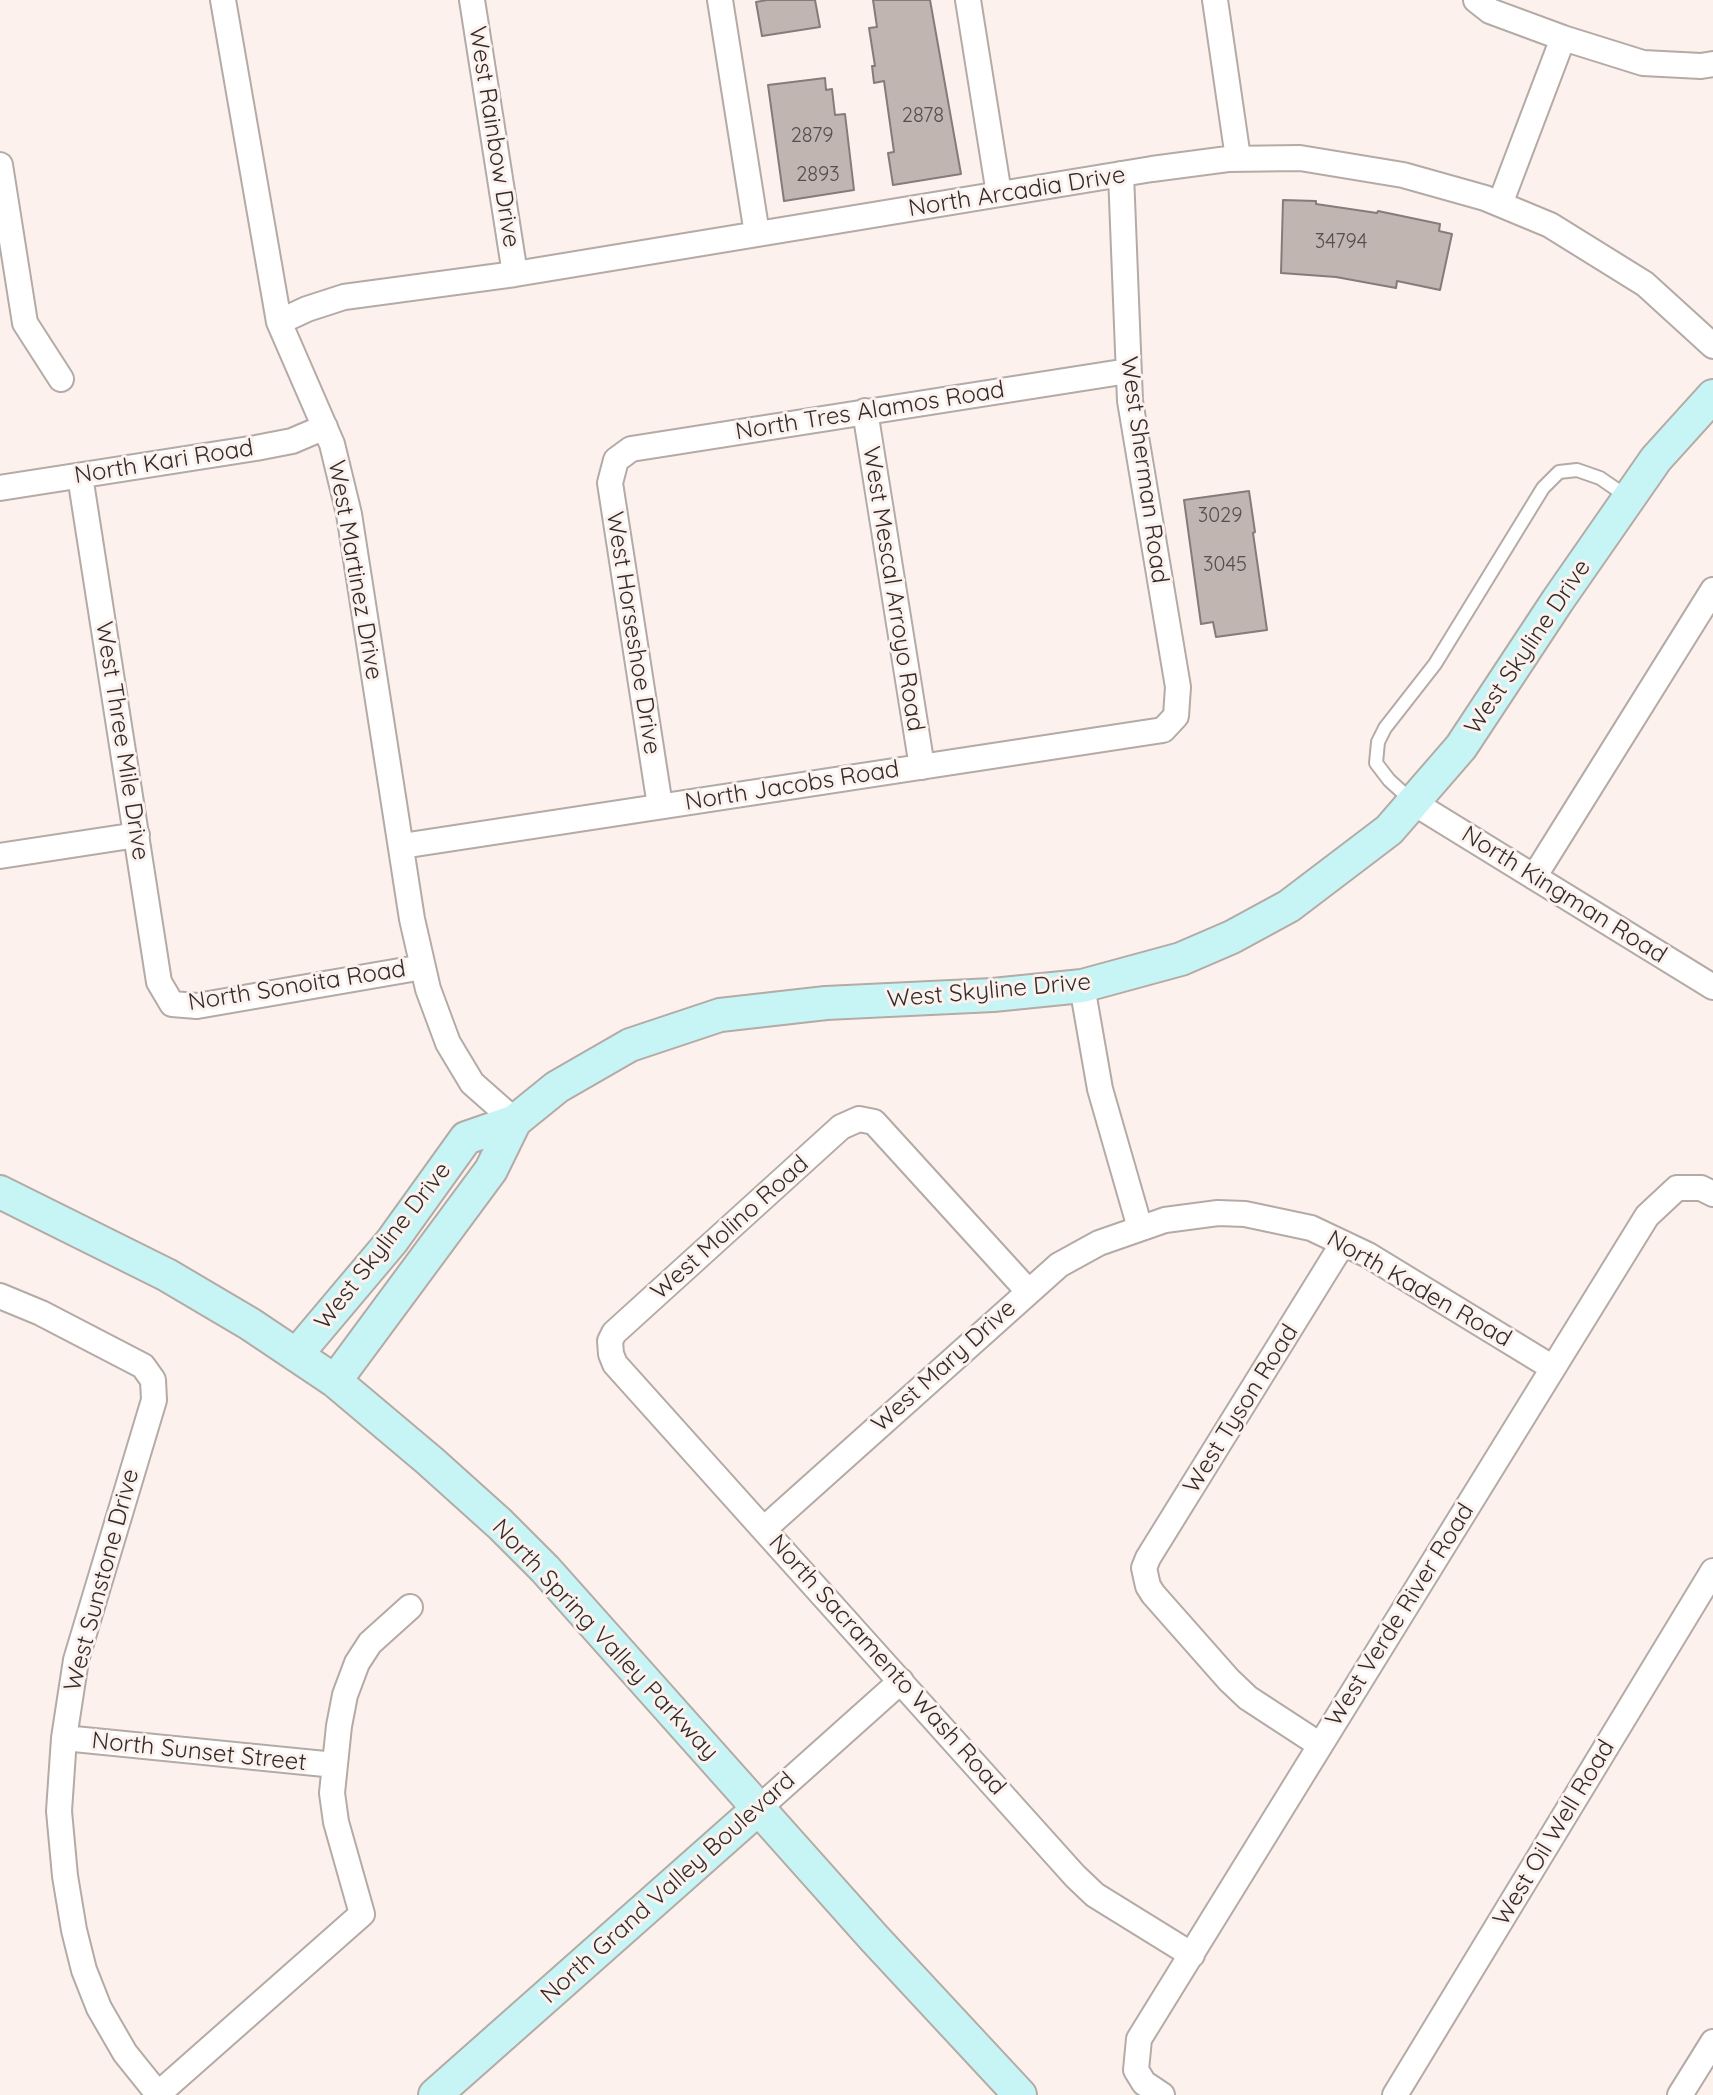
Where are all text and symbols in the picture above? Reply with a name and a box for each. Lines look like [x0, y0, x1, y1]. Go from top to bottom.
street label: West Rainbow Drive [462, 24, 526, 250]
house number: 2878 [902, 104, 944, 128]
house number: 2879 [791, 124, 833, 148]
street label: North Arcadia Drive [906, 161, 1128, 223]
house number: 2893 [796, 163, 840, 187]
house number: 34794 [1315, 230, 1367, 254]
street label: West Sherman Road [1114, 355, 1174, 585]
street label: North Tres Alamos Road [733, 376, 1007, 446]
street label: North Kari Road [72, 434, 256, 490]
street label: West Mescal Arroyo Road [856, 444, 930, 734]
street label: West Martinez Drive [322, 458, 388, 682]
house number: 3029 [1198, 504, 1242, 528]
street label: West Horseshoe Drive [600, 510, 666, 756]
house number: 3045 [1203, 553, 1247, 577]
street label: West Skyline Drive [1459, 554, 1597, 740]
street label: West Three Mile Drive [89, 620, 155, 862]
street label: North Jacobs Road [683, 755, 901, 817]
street label: North Kingman Road [1456, 820, 1672, 970]
street label: North Sonoita Road [186, 955, 408, 1017]
street label: West Skyline Drive [886, 968, 1092, 1014]
street label: West Molino Road [645, 1150, 815, 1306]
street label: West Skyline Drive [309, 1156, 457, 1336]
street label: North Kaden Road [1322, 1224, 1516, 1354]
street label: West Mary Drive [866, 1294, 1022, 1438]
street label: West Tyson Road [1177, 1319, 1305, 1499]
street label: West Sunstone Drive [58, 1466, 146, 1694]
street label: West Verde River Road [1320, 1498, 1480, 1732]
street label: North Spring Valley Parkway [486, 1513, 724, 1767]
street label: North Sacramento Wash Road [762, 1529, 1012, 1801]
street label: North Sunset Street [90, 1726, 308, 1778]
street label: West Oil Well Road [1487, 1735, 1621, 1931]
street label: North Grand Valley Boulevard [535, 1766, 801, 2010]

